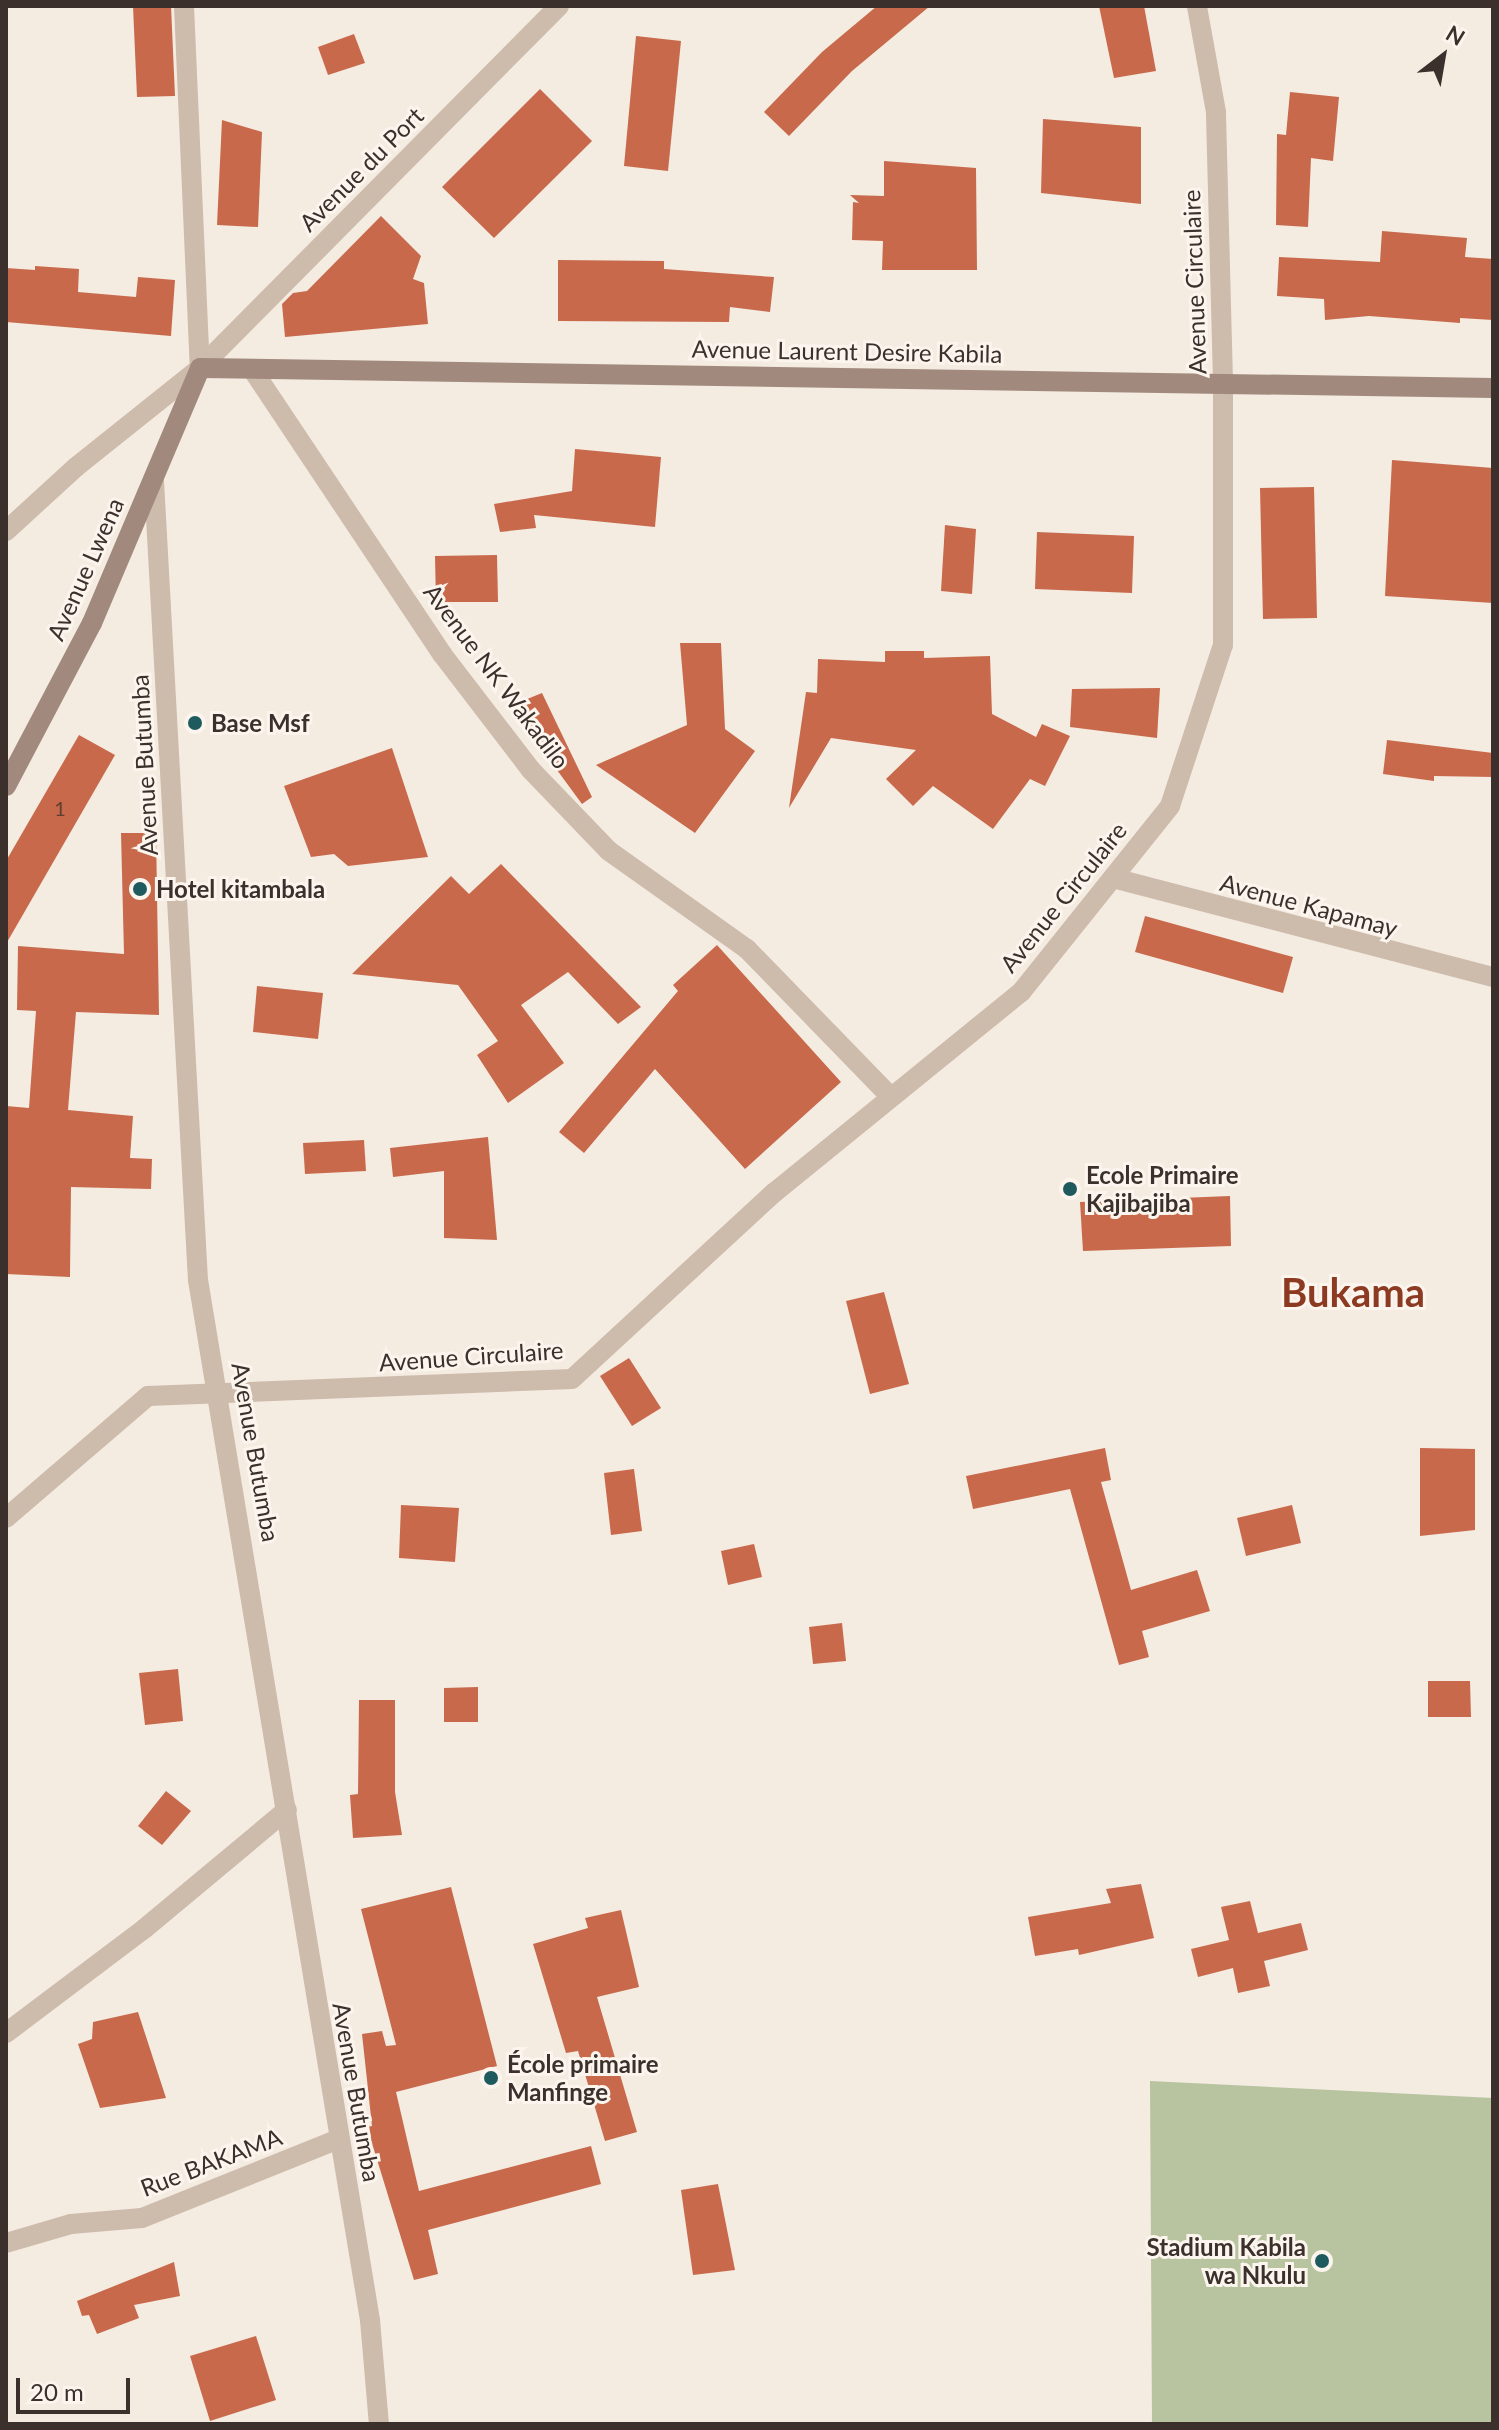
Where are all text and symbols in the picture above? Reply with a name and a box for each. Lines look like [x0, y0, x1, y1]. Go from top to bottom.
north arrow [1403, 16, 1483, 96]
text: N [1441, 19, 1470, 51]
street label: Avenue du Port [293, 101, 429, 237]
street label: Avenue Circulaire [1176, 189, 1212, 375]
street label: Avenue Laurent Desire Kabila [691, 334, 1003, 368]
street label: Avenue Lwena [41, 493, 129, 645]
street label: Avenue NK Wakadilo [418, 578, 576, 774]
street label: Avenue Butumba [125, 674, 163, 856]
place label: Base Msf [211, 709, 310, 737]
marker: Base Msf [186, 714, 204, 732]
house number: 1 [54, 796, 66, 820]
street label: Avenue Circulaire [994, 816, 1132, 978]
street label: Avenue Kapamay [1217, 867, 1401, 943]
place label: Hotel kitambala [156, 875, 325, 903]
marker: Hotel kitambala [131, 880, 149, 898]
place label: Ecole Primaire Kajibajiba [1086, 1161, 1239, 1217]
marker: Ecole Primaire Kajibajiba [1061, 1180, 1079, 1198]
district label: Bukama [1281, 1268, 1425, 1316]
street label: Avenue Circulaire [378, 1335, 564, 1377]
street label: Avenue Butumba [226, 1360, 286, 1544]
street label: Avenue Butumba [327, 2000, 387, 2184]
place label: École primaire Manfinge [507, 2050, 659, 2106]
marker: École primaire Manfinge [482, 2069, 500, 2087]
street label: Rue BAKAMA [136, 2122, 286, 2202]
place label: Stadium Kabila wa Nkulu [1147, 2233, 1306, 2289]
marker: Stadium Kabila wa Nkulu [1313, 2252, 1331, 2270]
scale bar [20, 2362, 134, 2412]
text: 20 m [30, 2377, 84, 2406]

